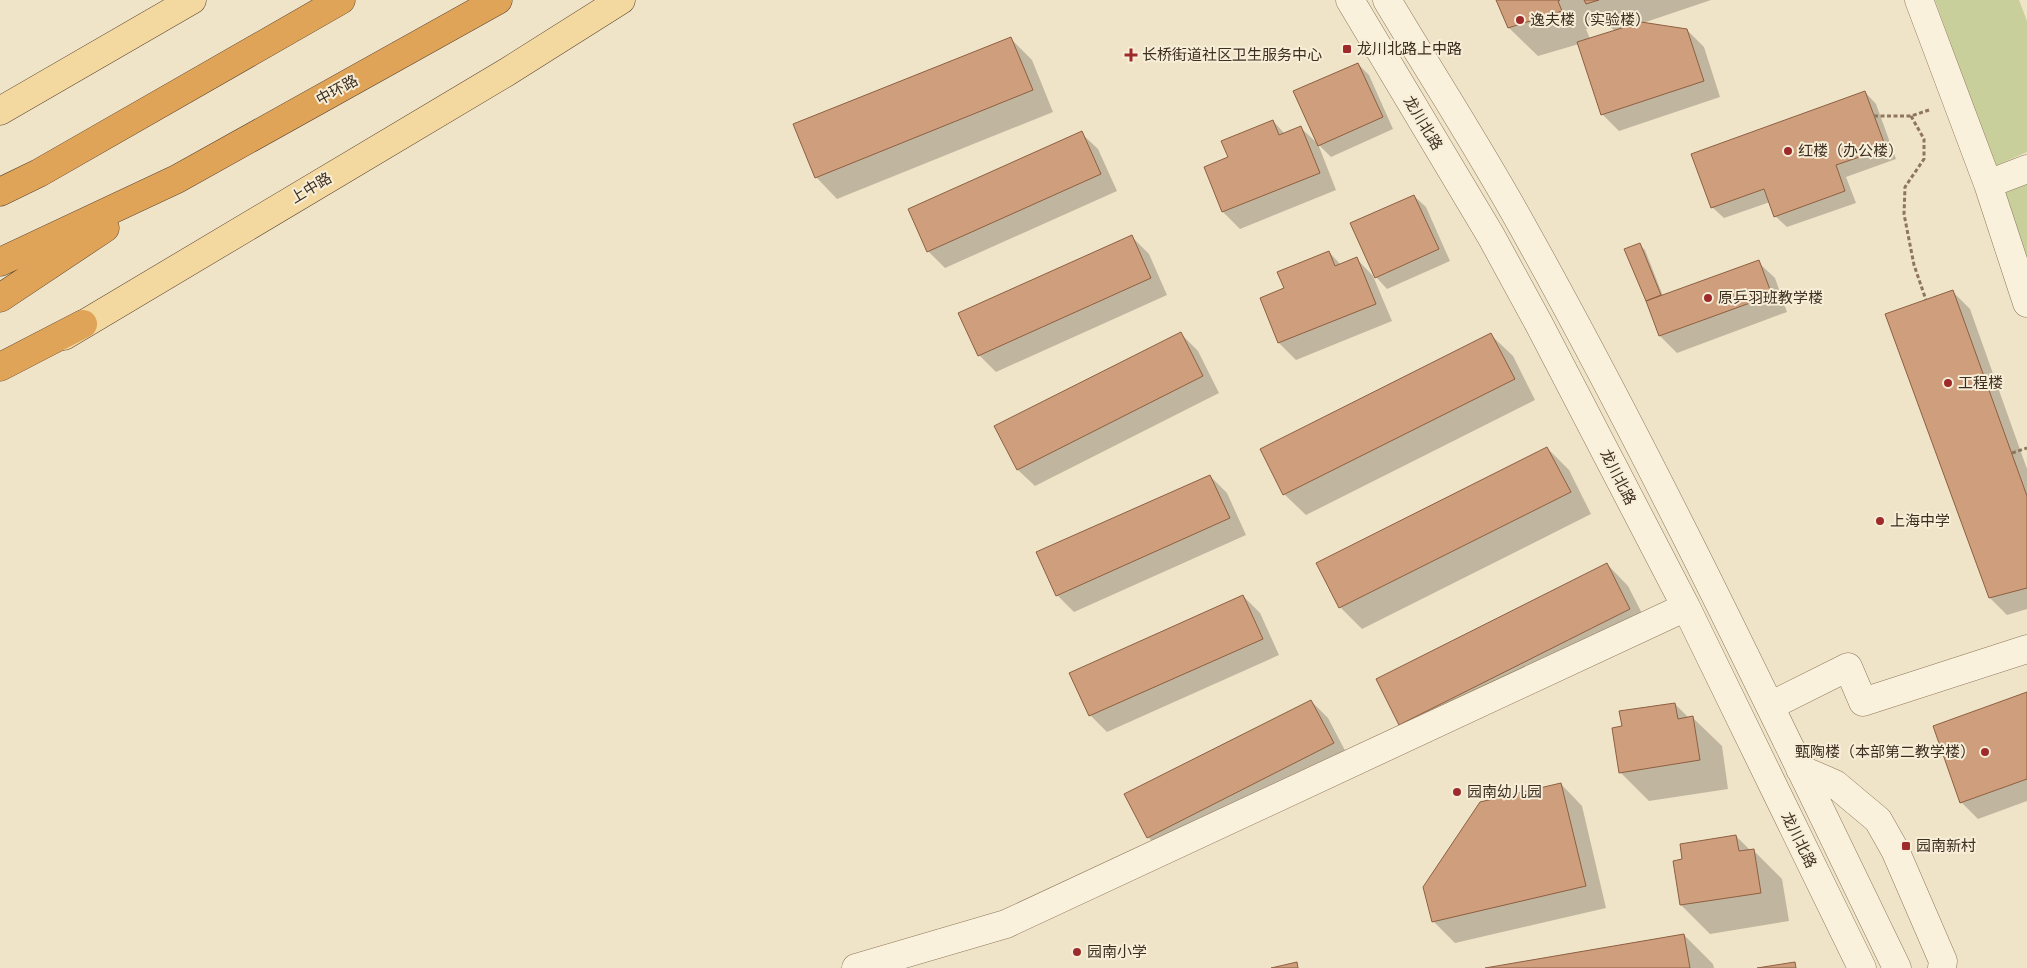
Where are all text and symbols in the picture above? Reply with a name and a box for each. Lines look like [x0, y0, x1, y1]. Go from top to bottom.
place label: 逸夫楼（实验楼） [1530, 9, 1650, 29]
marker: 逸夫楼（实验楼） [1514, 14, 1526, 26]
place label: 龙川北路上中路 [1357, 38, 1462, 58]
marker: 龙川北路上中路 [1341, 43, 1353, 55]
place label: 长桥街道社区卫生服务中心 [1142, 44, 1322, 64]
marker: 长桥街道社区卫生服务中心 [1124, 48, 1138, 62]
street label: 中环路 [312, 69, 361, 109]
street label: 龙川北路 [1400, 92, 1448, 153]
place label: 红楼（办公楼） [1798, 140, 1903, 160]
marker: 红楼（办公楼） [1782, 145, 1794, 157]
street label: 上中路 [286, 167, 335, 207]
place label: 原乒羽班教学楼 [1718, 287, 1823, 307]
marker: 原乒羽班教学楼 [1702, 292, 1714, 304]
place label: 工程楼 [1958, 372, 2003, 392]
marker: 工程楼 [1942, 377, 1954, 389]
street label: 龙川北路 [1596, 445, 1641, 508]
place label: 上海中学 [1890, 510, 1950, 530]
marker: 上海中学 [1874, 515, 1886, 527]
place label: 甄陶楼（本部第二教学楼） [1795, 741, 1975, 761]
marker: 甄陶楼（本部第二教学楼） [1979, 746, 1991, 758]
place label: 园南幼儿园 [1467, 781, 1542, 801]
marker: 园南幼儿园 [1451, 786, 1463, 798]
street label: 龙川北路 [1778, 808, 1822, 871]
place label: 园南新村 [1916, 835, 1976, 855]
marker: 园南新村 [1900, 840, 1912, 852]
place label: 园南小学 [1087, 941, 1147, 961]
marker: 园南小学 [1071, 946, 1083, 958]

